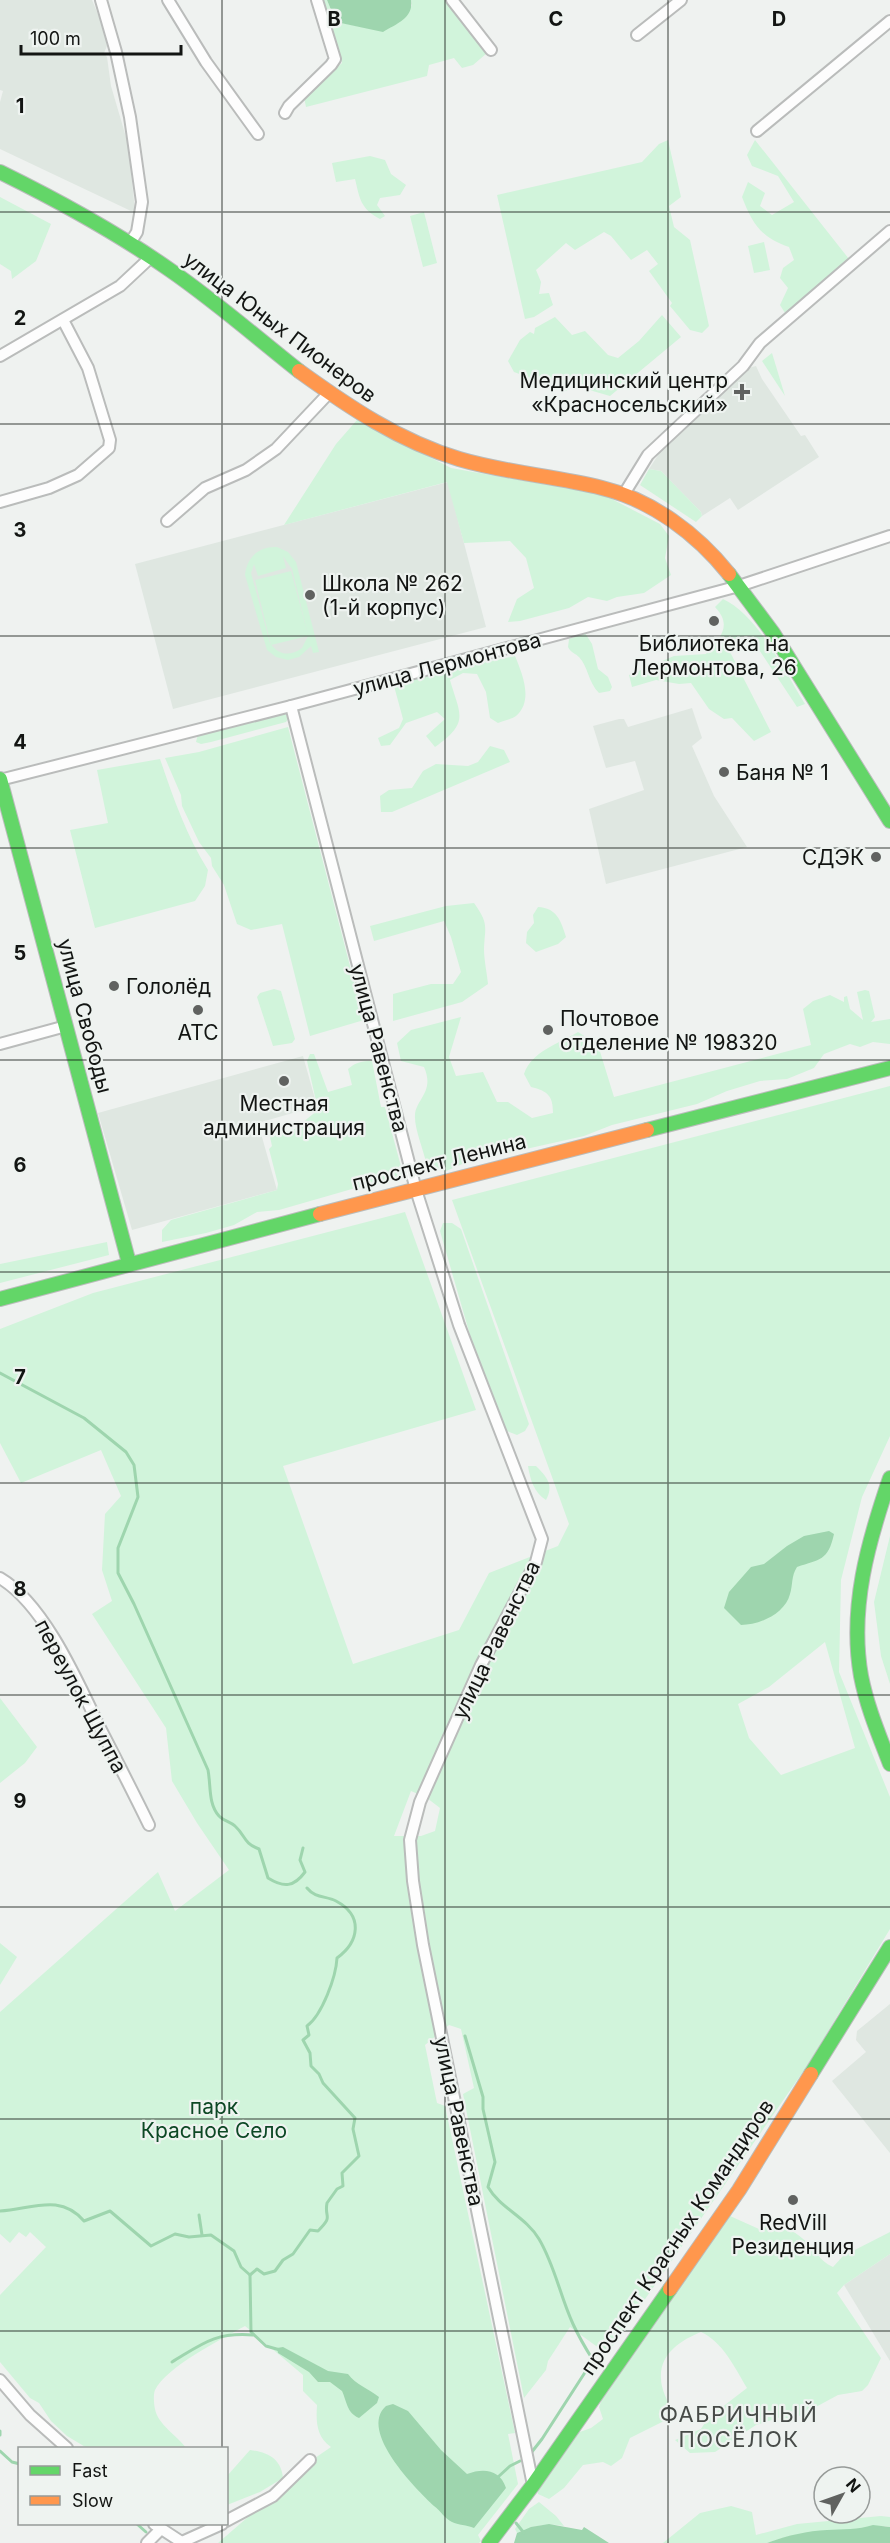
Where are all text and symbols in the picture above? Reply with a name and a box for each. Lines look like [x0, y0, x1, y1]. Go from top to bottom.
text: B [327, 7, 341, 31]
text: C [549, 7, 563, 31]
text: D [772, 7, 786, 31]
scale bar [21, 18, 182, 56]
text: 100 m [30, 28, 81, 49]
text: 1 [16, 94, 24, 118]
street label: улица Юных Пионеров [179, 246, 381, 408]
text: 2 [14, 306, 26, 330]
place label: Медицинский центр «Красносельский» [520, 368, 728, 417]
marker: Медицинский центр «Красносельский» [733, 383, 751, 401]
text: 3 [14, 518, 26, 542]
place label: Школа № 262 (1-й корпус) [322, 571, 463, 620]
marker: Школа № 262 (1-й корпус) [303, 588, 317, 602]
marker: Библиотека на Лермонтова, 26 [707, 614, 721, 628]
street label: улица Лермонтова [350, 627, 544, 701]
place label: Библиотека на Лермонтова, 26 [631, 631, 797, 680]
text: 4 [13, 730, 27, 754]
place label: Баня № 1 [736, 760, 829, 785]
marker: Баня № 1 [717, 765, 731, 779]
place label: СДЭК [802, 845, 864, 870]
marker: СДЭК [869, 850, 883, 864]
street label: улица Свободы [52, 936, 118, 1096]
text: 5 [14, 941, 26, 965]
street label: улица Равенства [345, 961, 413, 1135]
place label: Гололёд [126, 974, 211, 999]
marker: Гололёд [107, 979, 121, 993]
marker: АТС [191, 1003, 205, 1017]
place label: Почтовое отделение № 198320 [560, 1006, 778, 1055]
place label: АТС [178, 1020, 218, 1045]
marker: Почтовое отделение № 198320 [541, 1023, 555, 1037]
marker: Местная администрация [277, 1074, 291, 1088]
place label: Местная администрация [203, 1091, 365, 1140]
street label: проспект Ленина [349, 1128, 529, 1196]
text: 6 [14, 1153, 27, 1177]
text: 7 [14, 1365, 26, 1389]
street label: улица Равенства [447, 1557, 545, 1723]
text: 8 [13, 1577, 27, 1601]
street label: переулок Щуппа [30, 1615, 132, 1777]
text: 9 [14, 1789, 27, 1813]
street label: улица Равенства [429, 2034, 489, 2208]
park label: парк Красное Село [141, 2094, 287, 2143]
street label: проспект Красных Командиров [575, 2095, 779, 2379]
marker: RedVill Резиденция [786, 2193, 800, 2207]
place label: RedVill Резиденция [732, 2210, 854, 2259]
district label: ФАБРИЧНЫЙ ПОСЁЛОК [660, 2401, 818, 2452]
legend [18, 2447, 228, 2525]
text: Fast [72, 2460, 108, 2481]
north arrow [812, 2465, 872, 2525]
text: N [842, 2474, 865, 2496]
text: Slow [72, 2490, 113, 2511]

